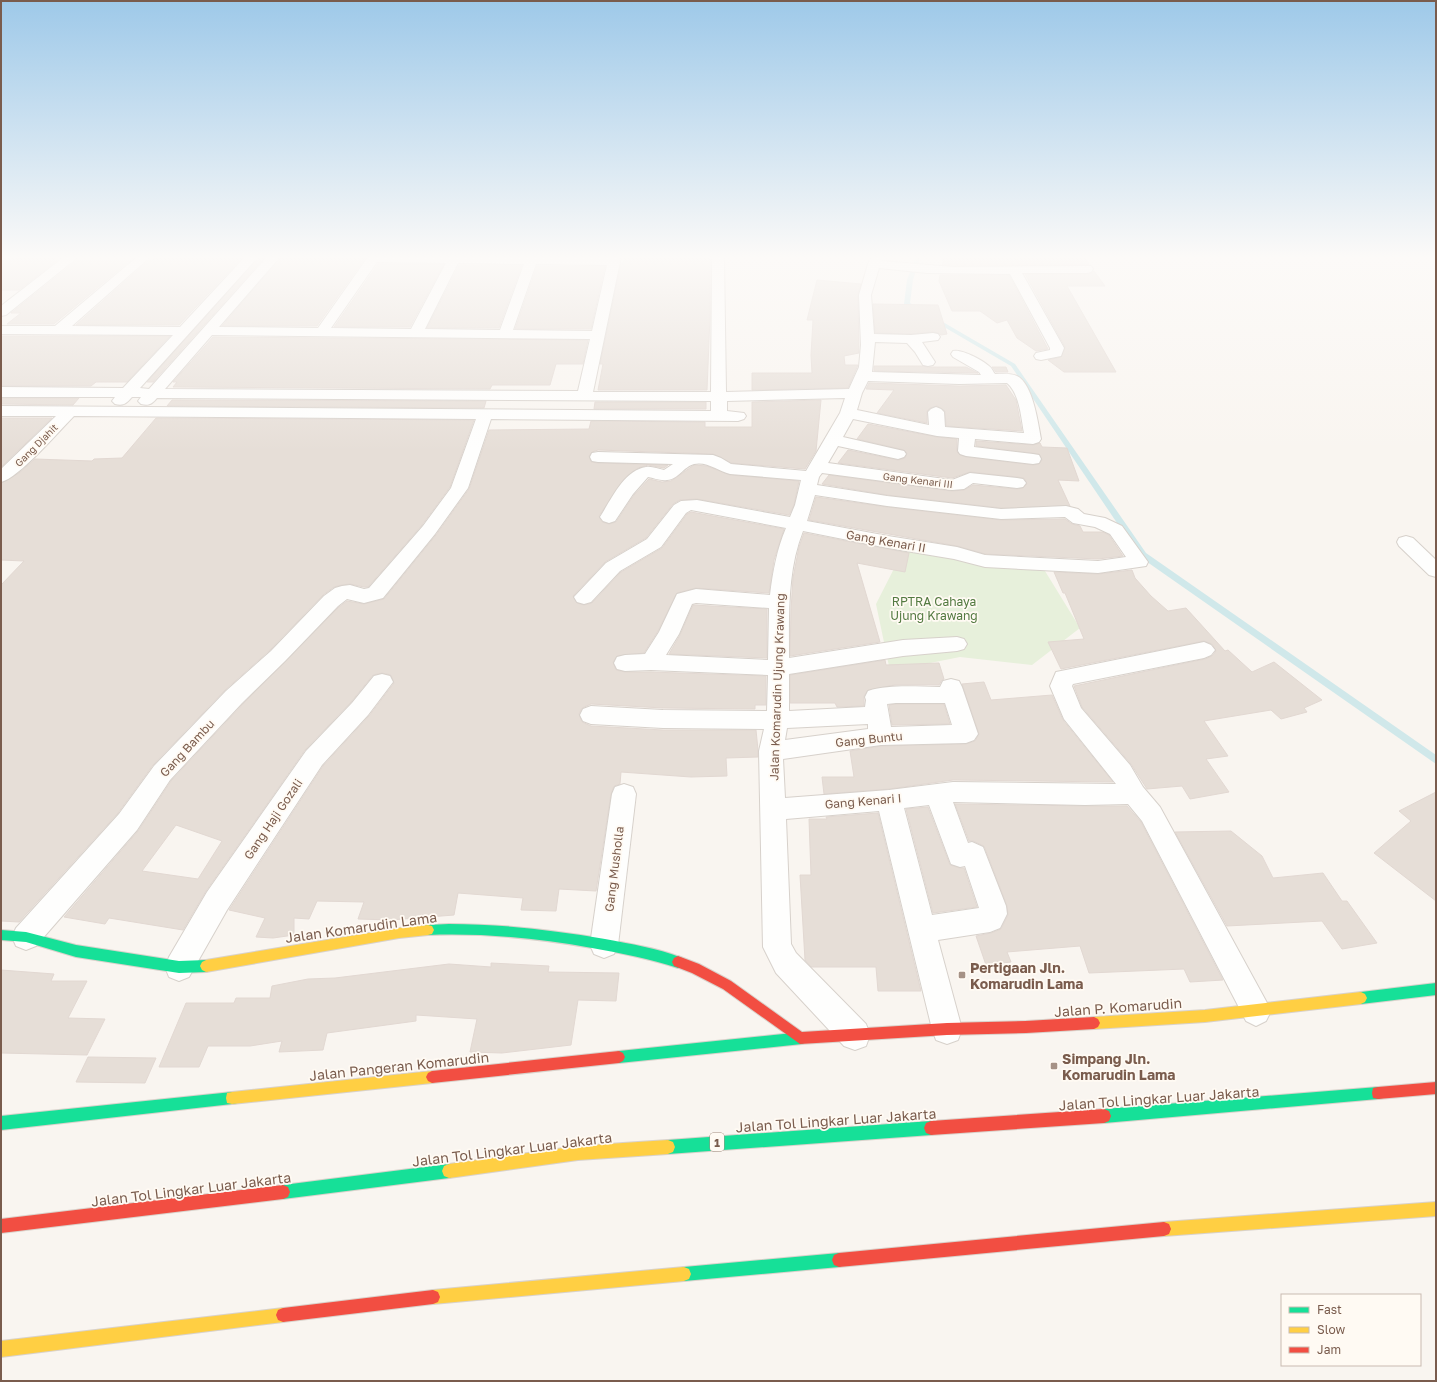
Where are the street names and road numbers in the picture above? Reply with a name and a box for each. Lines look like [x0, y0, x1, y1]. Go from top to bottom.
street label: Gang Djahit [12, 421, 60, 469]
street label: Gang Kenari III [882, 470, 954, 490]
street label: Gang Kenari II [845, 527, 927, 555]
street label: Jalan Komarudin Ujung Krawang [766, 593, 788, 781]
street label: Gang Bambu [157, 716, 217, 780]
street label: Gang Buntu [835, 728, 903, 750]
street label: Gang Haji Gozali [241, 776, 305, 862]
street label: Gang Kenari I [824, 790, 902, 812]
street label: Gang Musholla [601, 825, 627, 913]
street label: Jalan Komarudin Lama [284, 908, 438, 946]
street label: Jalan P. Komarudin [1054, 994, 1182, 1020]
street label: Jalan Pangeran Komarudin [308, 1048, 490, 1084]
street label: Jalan Tol Lingkar Luar Jakarta [1058, 1083, 1260, 1113]
street label: Jalan Tol Lingkar Luar Jakarta [735, 1105, 937, 1135]
street label: Jalan Tol Lingkar Luar Jakarta [411, 1128, 613, 1170]
road number: 1 [710, 1133, 724, 1151]
street label: Jalan Tol Lingkar Luar Jakarta [90, 1168, 292, 1210]

